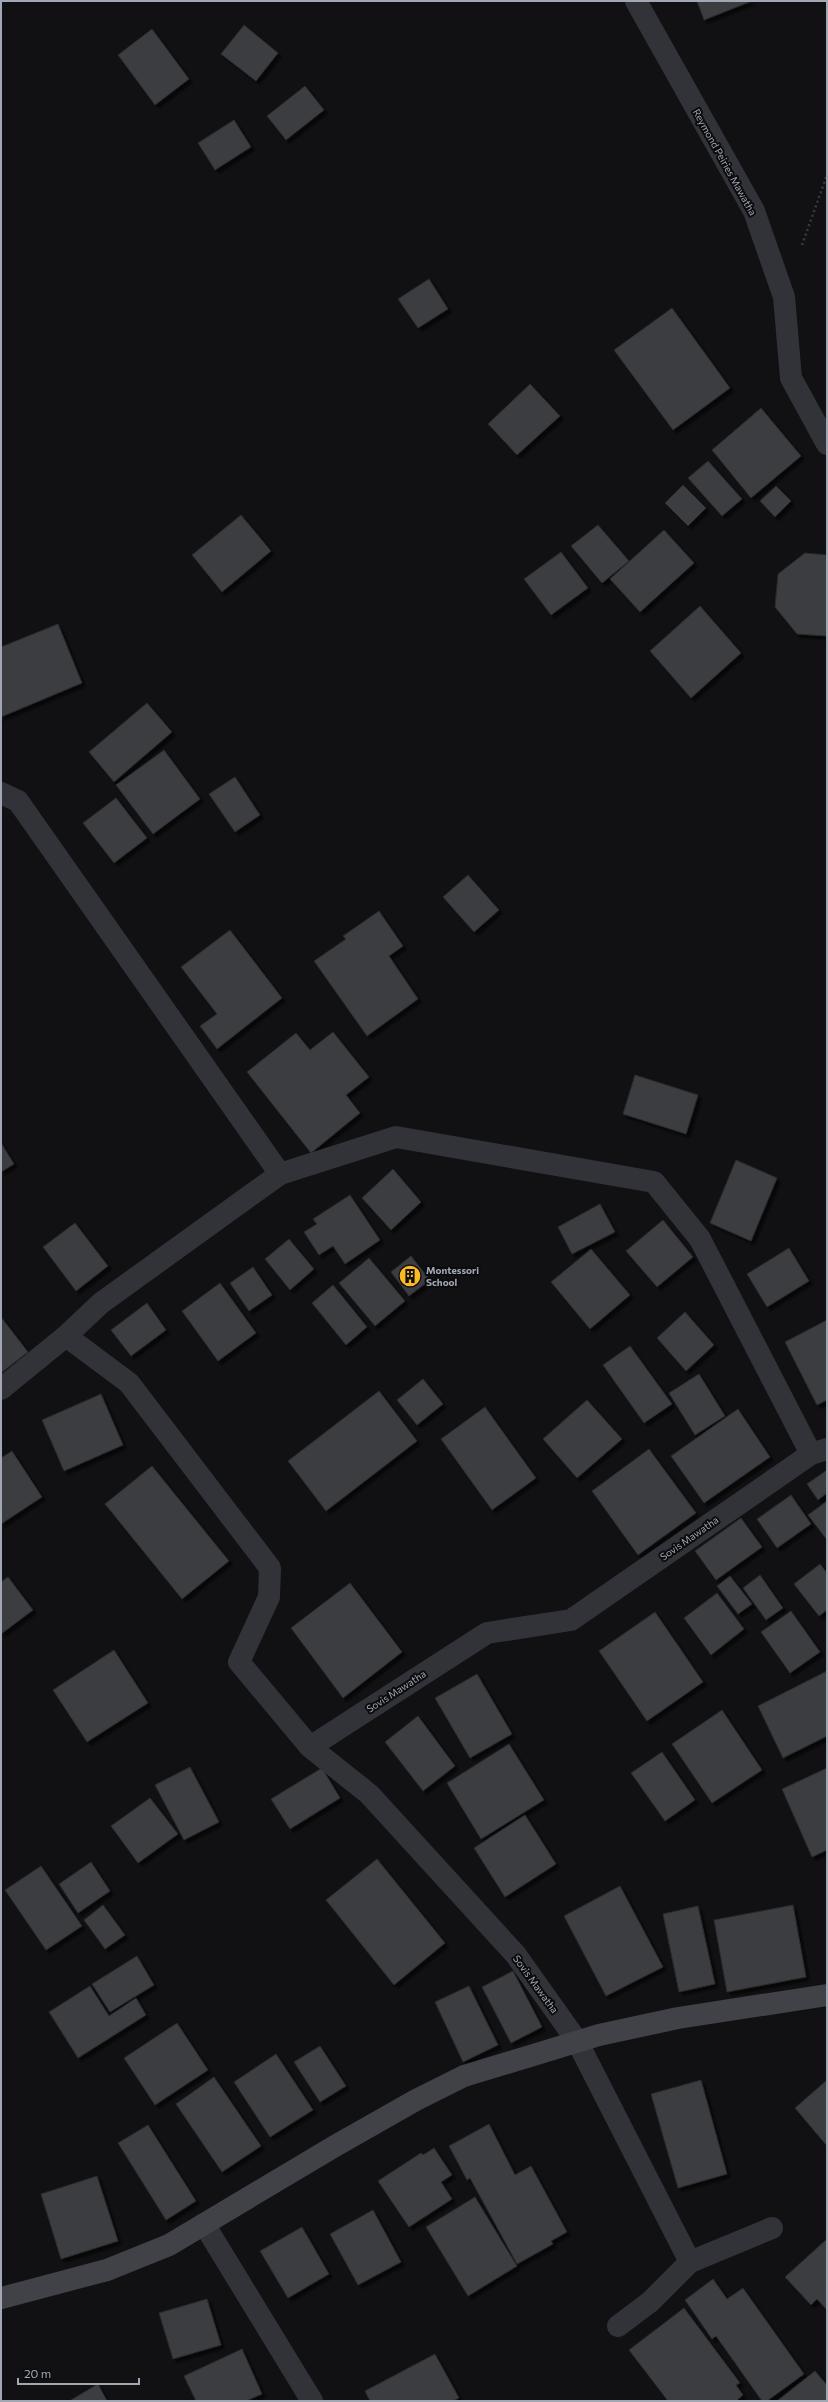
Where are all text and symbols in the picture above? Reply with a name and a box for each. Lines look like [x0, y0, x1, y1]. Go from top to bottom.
street label: Reymond Peiries Mawatha [691, 107, 759, 217]
building icon: Montessori School [397, 1263, 423, 1289]
place label: Montessori School [426, 1264, 479, 1288]
street label: Sovis Mawatha [657, 1513, 721, 1563]
street label: Sovis Mawatha [364, 1667, 428, 1715]
street label: Sovis Mawatha [511, 1953, 561, 2015]
scale bar [18, 2360, 139, 2386]
text: 20 m [24, 2366, 51, 2380]

